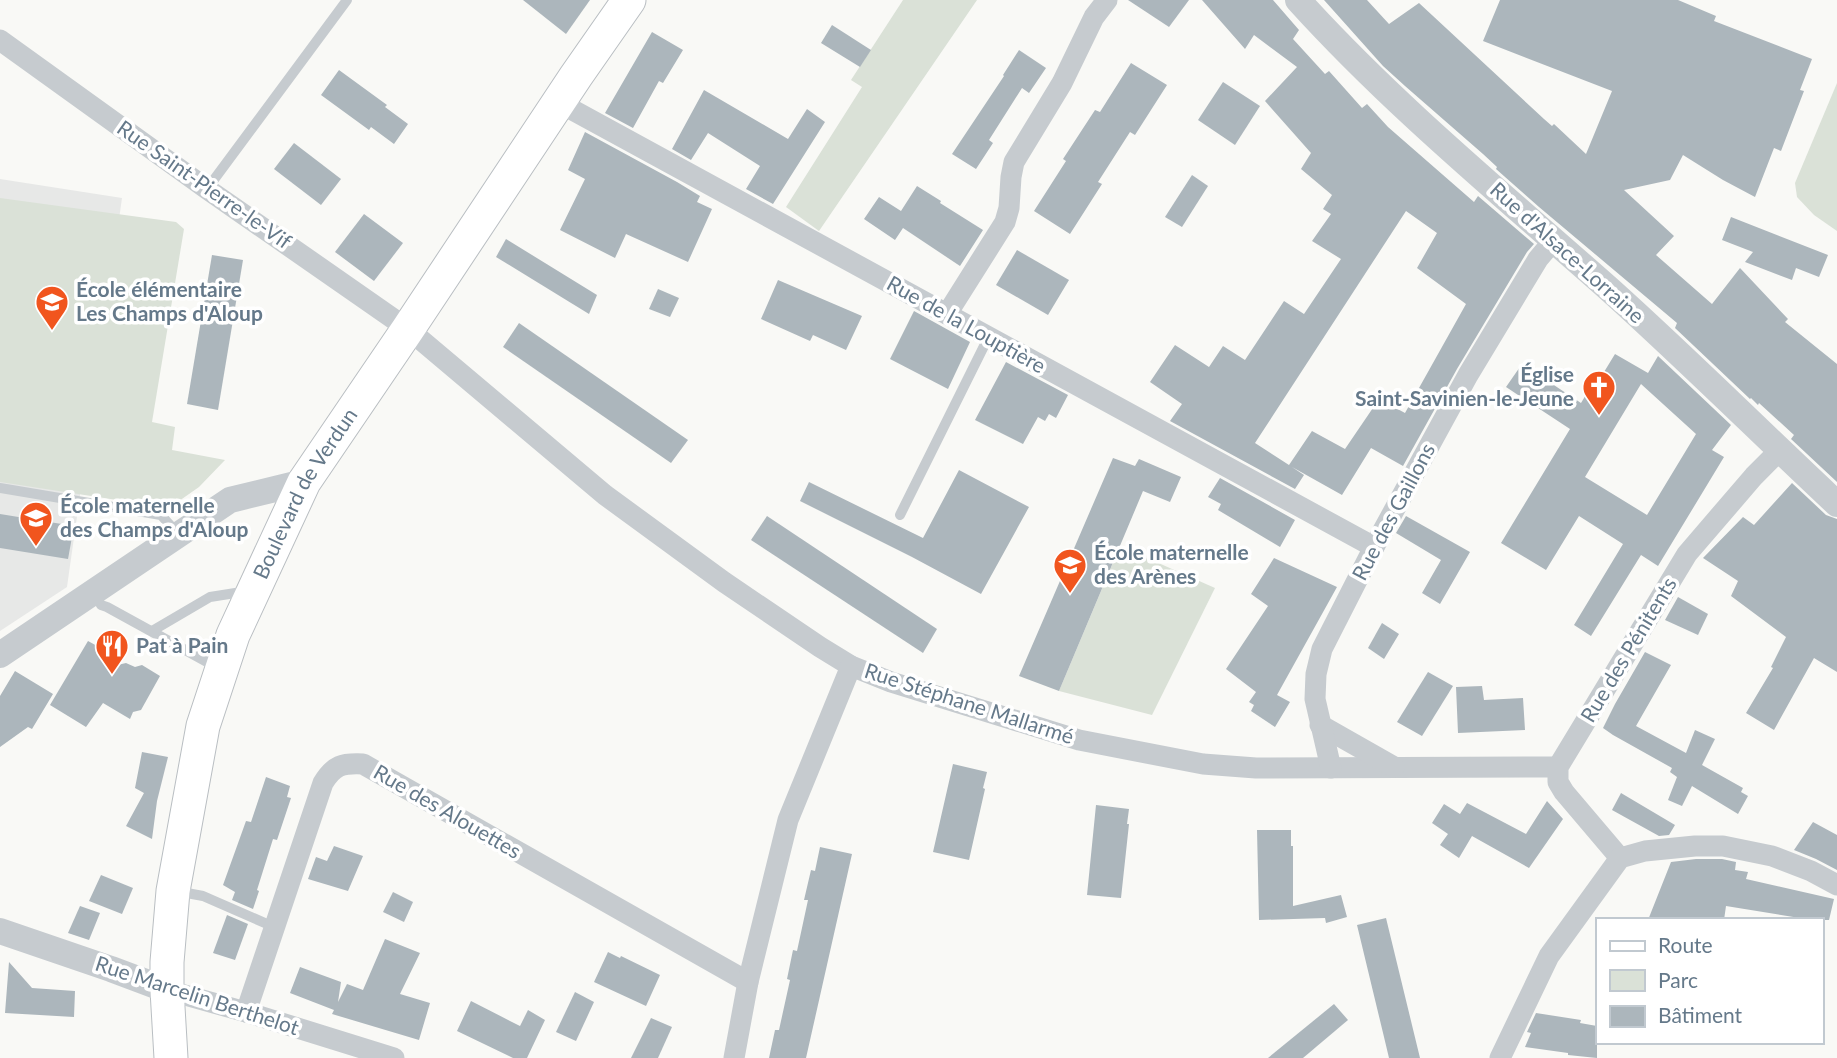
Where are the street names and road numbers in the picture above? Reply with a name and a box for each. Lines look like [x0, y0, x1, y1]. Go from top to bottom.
street label: Rue Saint-Pierre-le-Vif [113, 114, 297, 254]
street label: Rue d'Alsace-Lorraine [1486, 176, 1650, 328]
street label: Rue de la Louptière [883, 270, 1050, 378]
street label: Boulevard de Verdun [247, 403, 362, 582]
street label: Rue des Gaillons [1346, 438, 1439, 584]
street label: Rue des Pénitents [1575, 572, 1681, 726]
street label: Rue Stéphane Mallarmé [862, 657, 1077, 748]
street label: Rue des Alouettes [370, 758, 526, 863]
street label: Rue Marcelin Berthelot [93, 950, 303, 1039]

